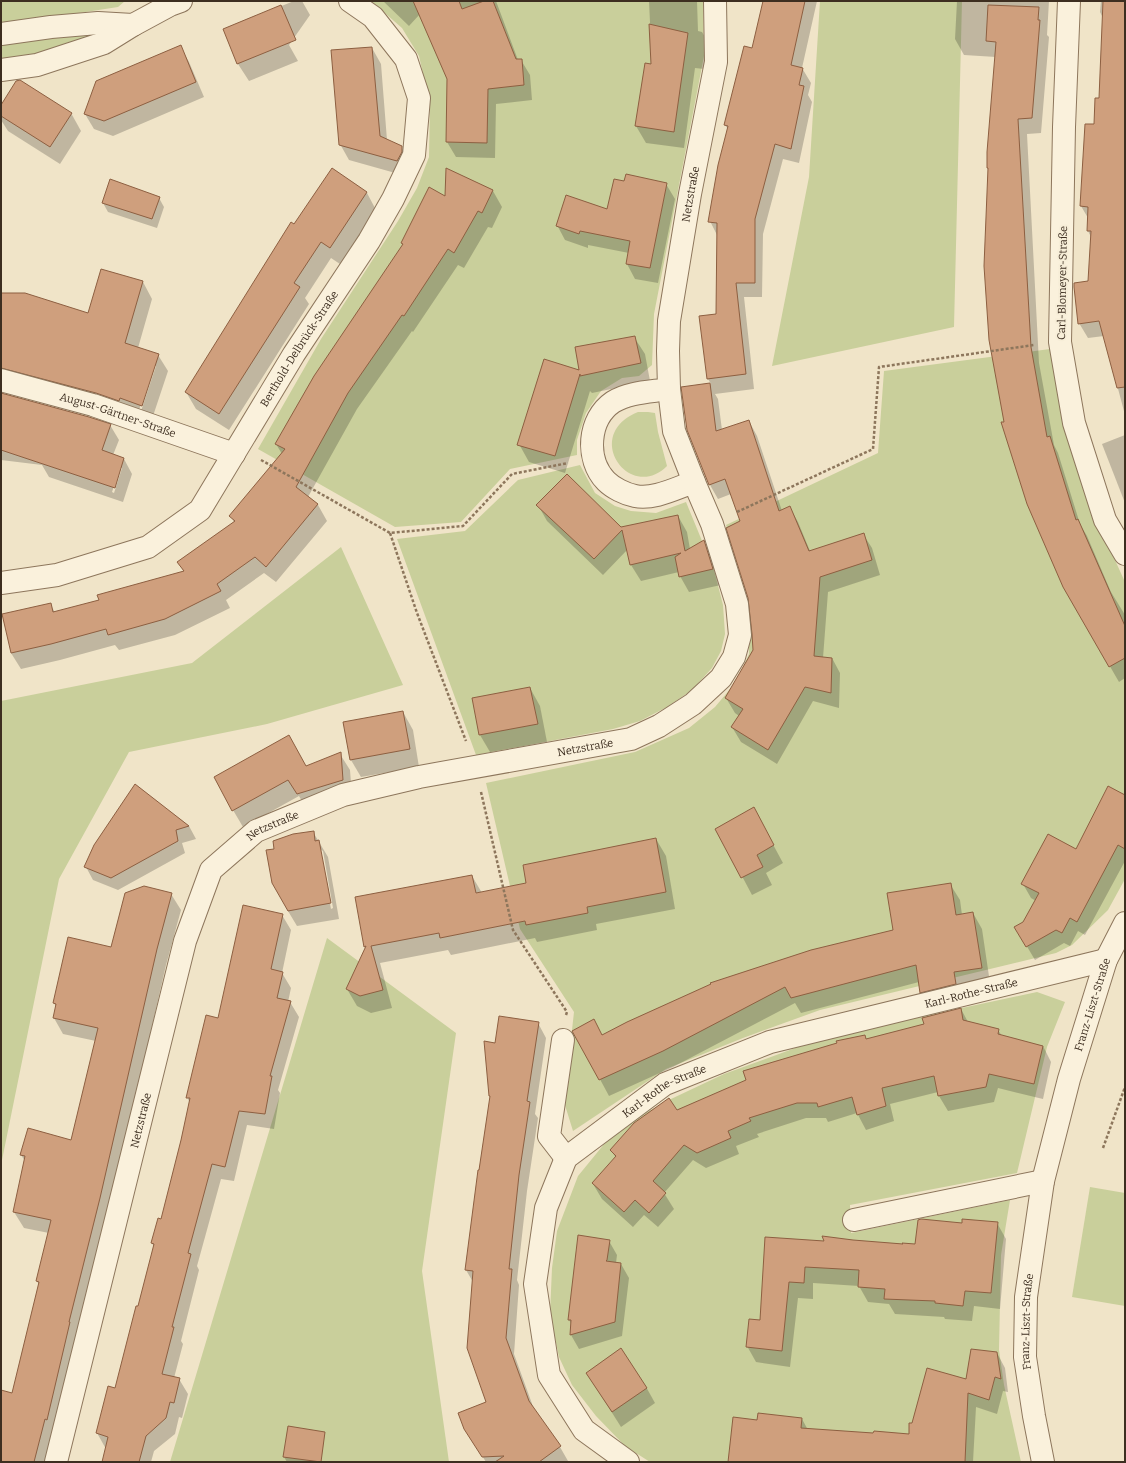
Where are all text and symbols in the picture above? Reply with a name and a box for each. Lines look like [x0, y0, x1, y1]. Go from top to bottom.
street label: Netzstraße [679, 165, 702, 223]
street label: Carl-Blomeyer-Straße [1055, 226, 1070, 340]
street label: Berthold-Delbrück-Straße [258, 288, 341, 409]
street label: August-Gärtner-Straße [58, 390, 178, 440]
street label: Netzstraße [556, 736, 614, 759]
street label: Netzstraße [244, 808, 301, 844]
street label: Franz-Liszt-Straße [1072, 957, 1113, 1053]
street label: Karl-Rothe-Straße [923, 976, 1019, 1011]
street label: Karl-Rothe-Straße [620, 1062, 708, 1121]
street label: Netzstraße [128, 1091, 154, 1149]
street label: Franz-Liszt-Straße [1019, 1273, 1036, 1371]

